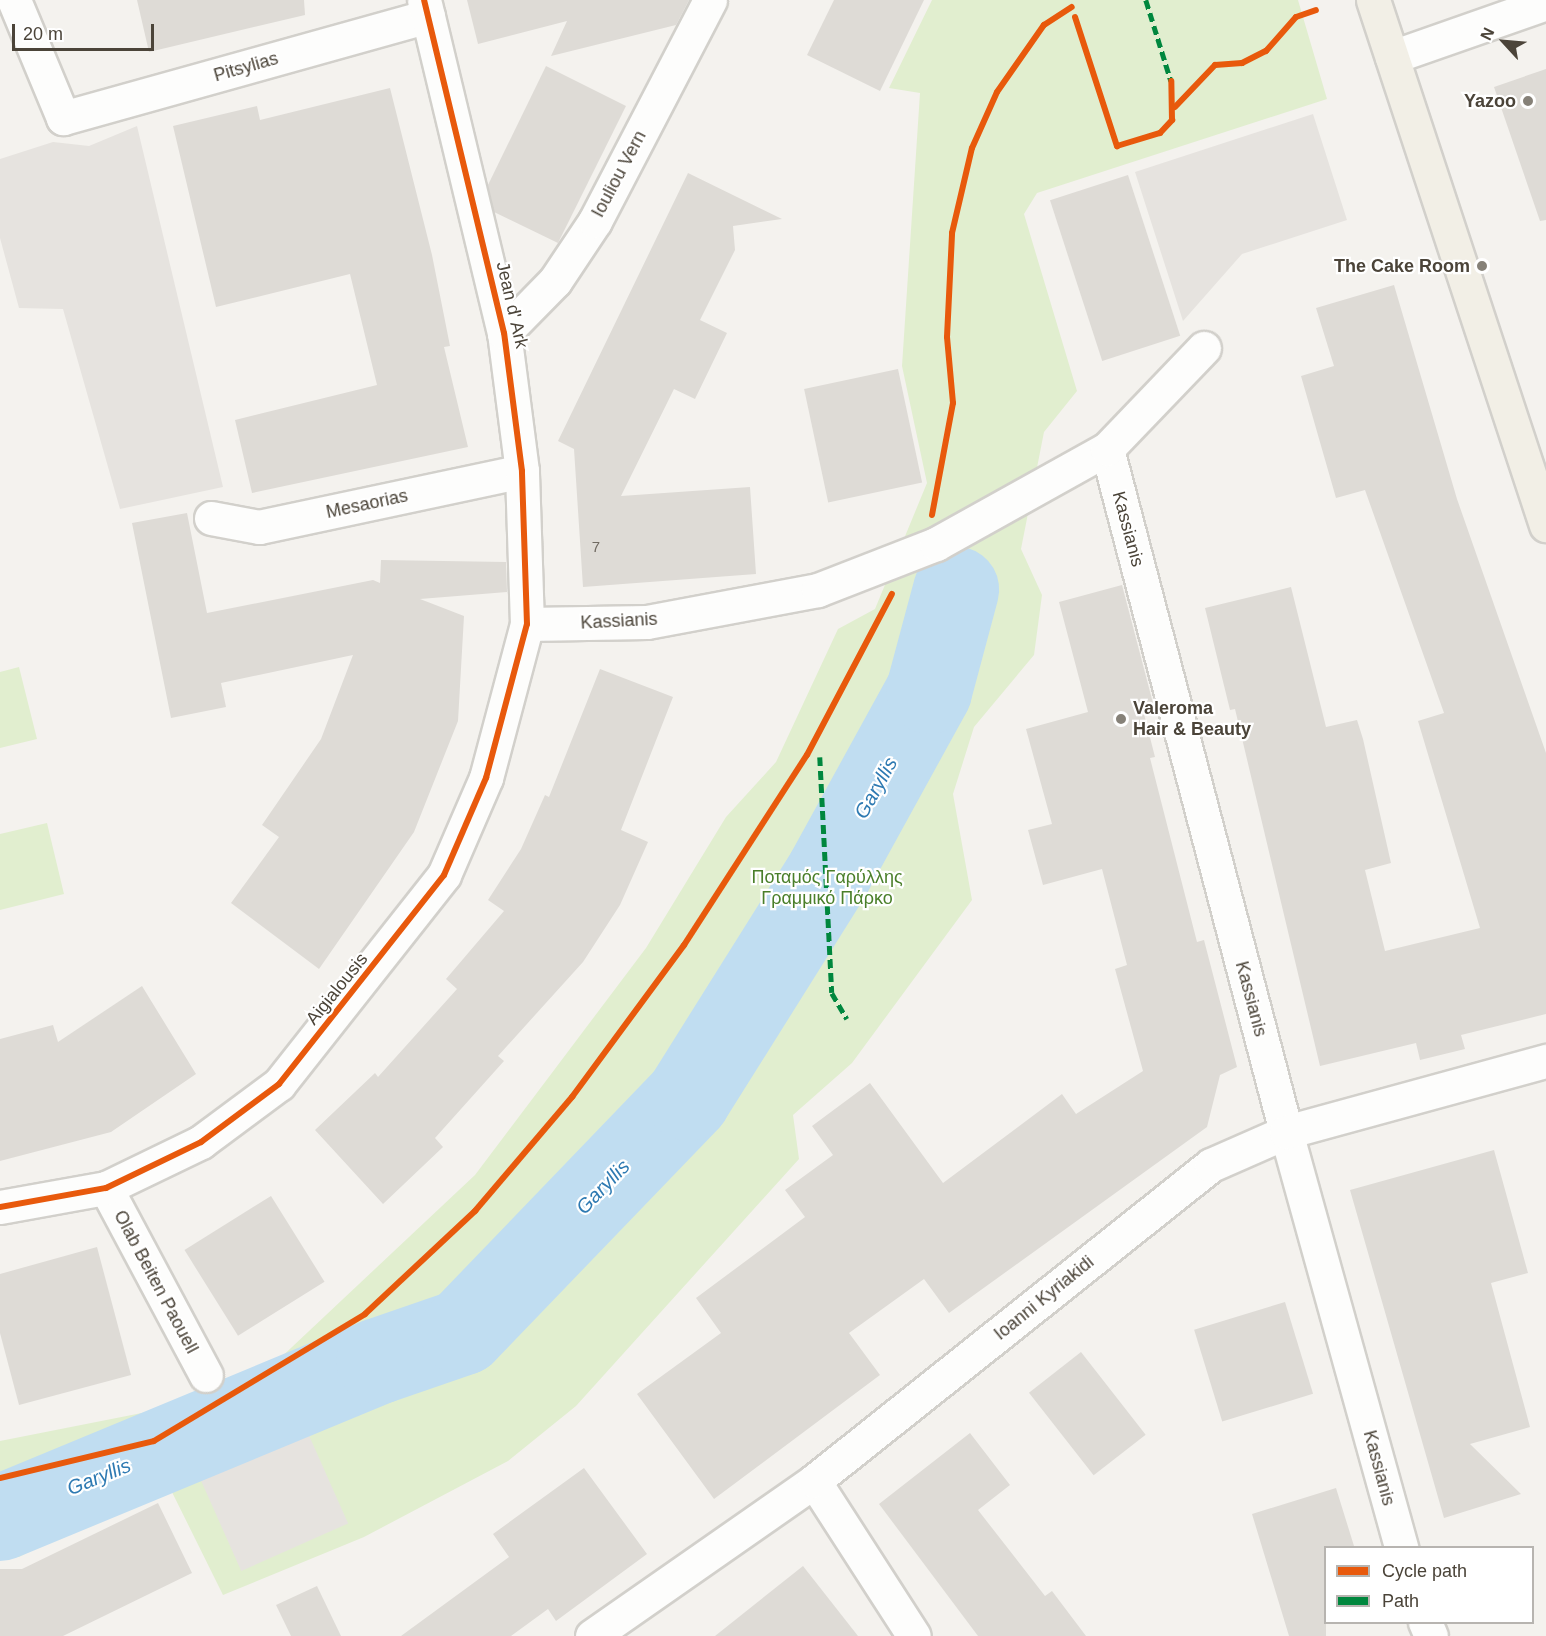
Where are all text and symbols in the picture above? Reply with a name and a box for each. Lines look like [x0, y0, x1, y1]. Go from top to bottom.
scale bar [15, 12, 158, 50]
north arrow [1474, 12, 1534, 72]
text: 20 m [23, 24, 63, 44]
text: N [1477, 25, 1498, 43]
street label: Pitsylias [211, 48, 281, 86]
place label: Yazoo [1464, 90, 1516, 112]
marker: Yazoo [1521, 94, 1535, 108]
street label: Iouliou Vern [587, 127, 651, 221]
place label: The Cake Room [1334, 255, 1470, 277]
street label: Jean d' Ark [491, 259, 533, 351]
marker: The Cake Room [1475, 259, 1489, 273]
street label: Mesaorias [324, 485, 410, 523]
street label: Kassianis [1108, 489, 1148, 569]
house number: 7 [592, 538, 600, 556]
street label: Kassianis [580, 608, 658, 634]
place label: Valeroma Hair & Beauty [1133, 698, 1251, 740]
marker: Valeroma Hair & Beauty [1114, 712, 1128, 726]
water label: Garyllis [849, 753, 903, 823]
park label: Ποταμός Γαρύλλης Γραμμικό Πάρκο [751, 867, 903, 910]
street label: Aigialousis [302, 949, 372, 1029]
street label: Kassianis [1231, 959, 1271, 1039]
water label: Garyllis [571, 1155, 635, 1219]
street label: Olab Beiten Paouell [109, 1207, 203, 1357]
street label: Ioanni Kyriakidi [990, 1251, 1098, 1345]
street label: Kassianis [1359, 1428, 1399, 1508]
water label: Garyllis [64, 1453, 134, 1501]
legend [1324, 1546, 1534, 1624]
text: Cycle path [1382, 1561, 1467, 1581]
text: Path [1382, 1591, 1419, 1611]

